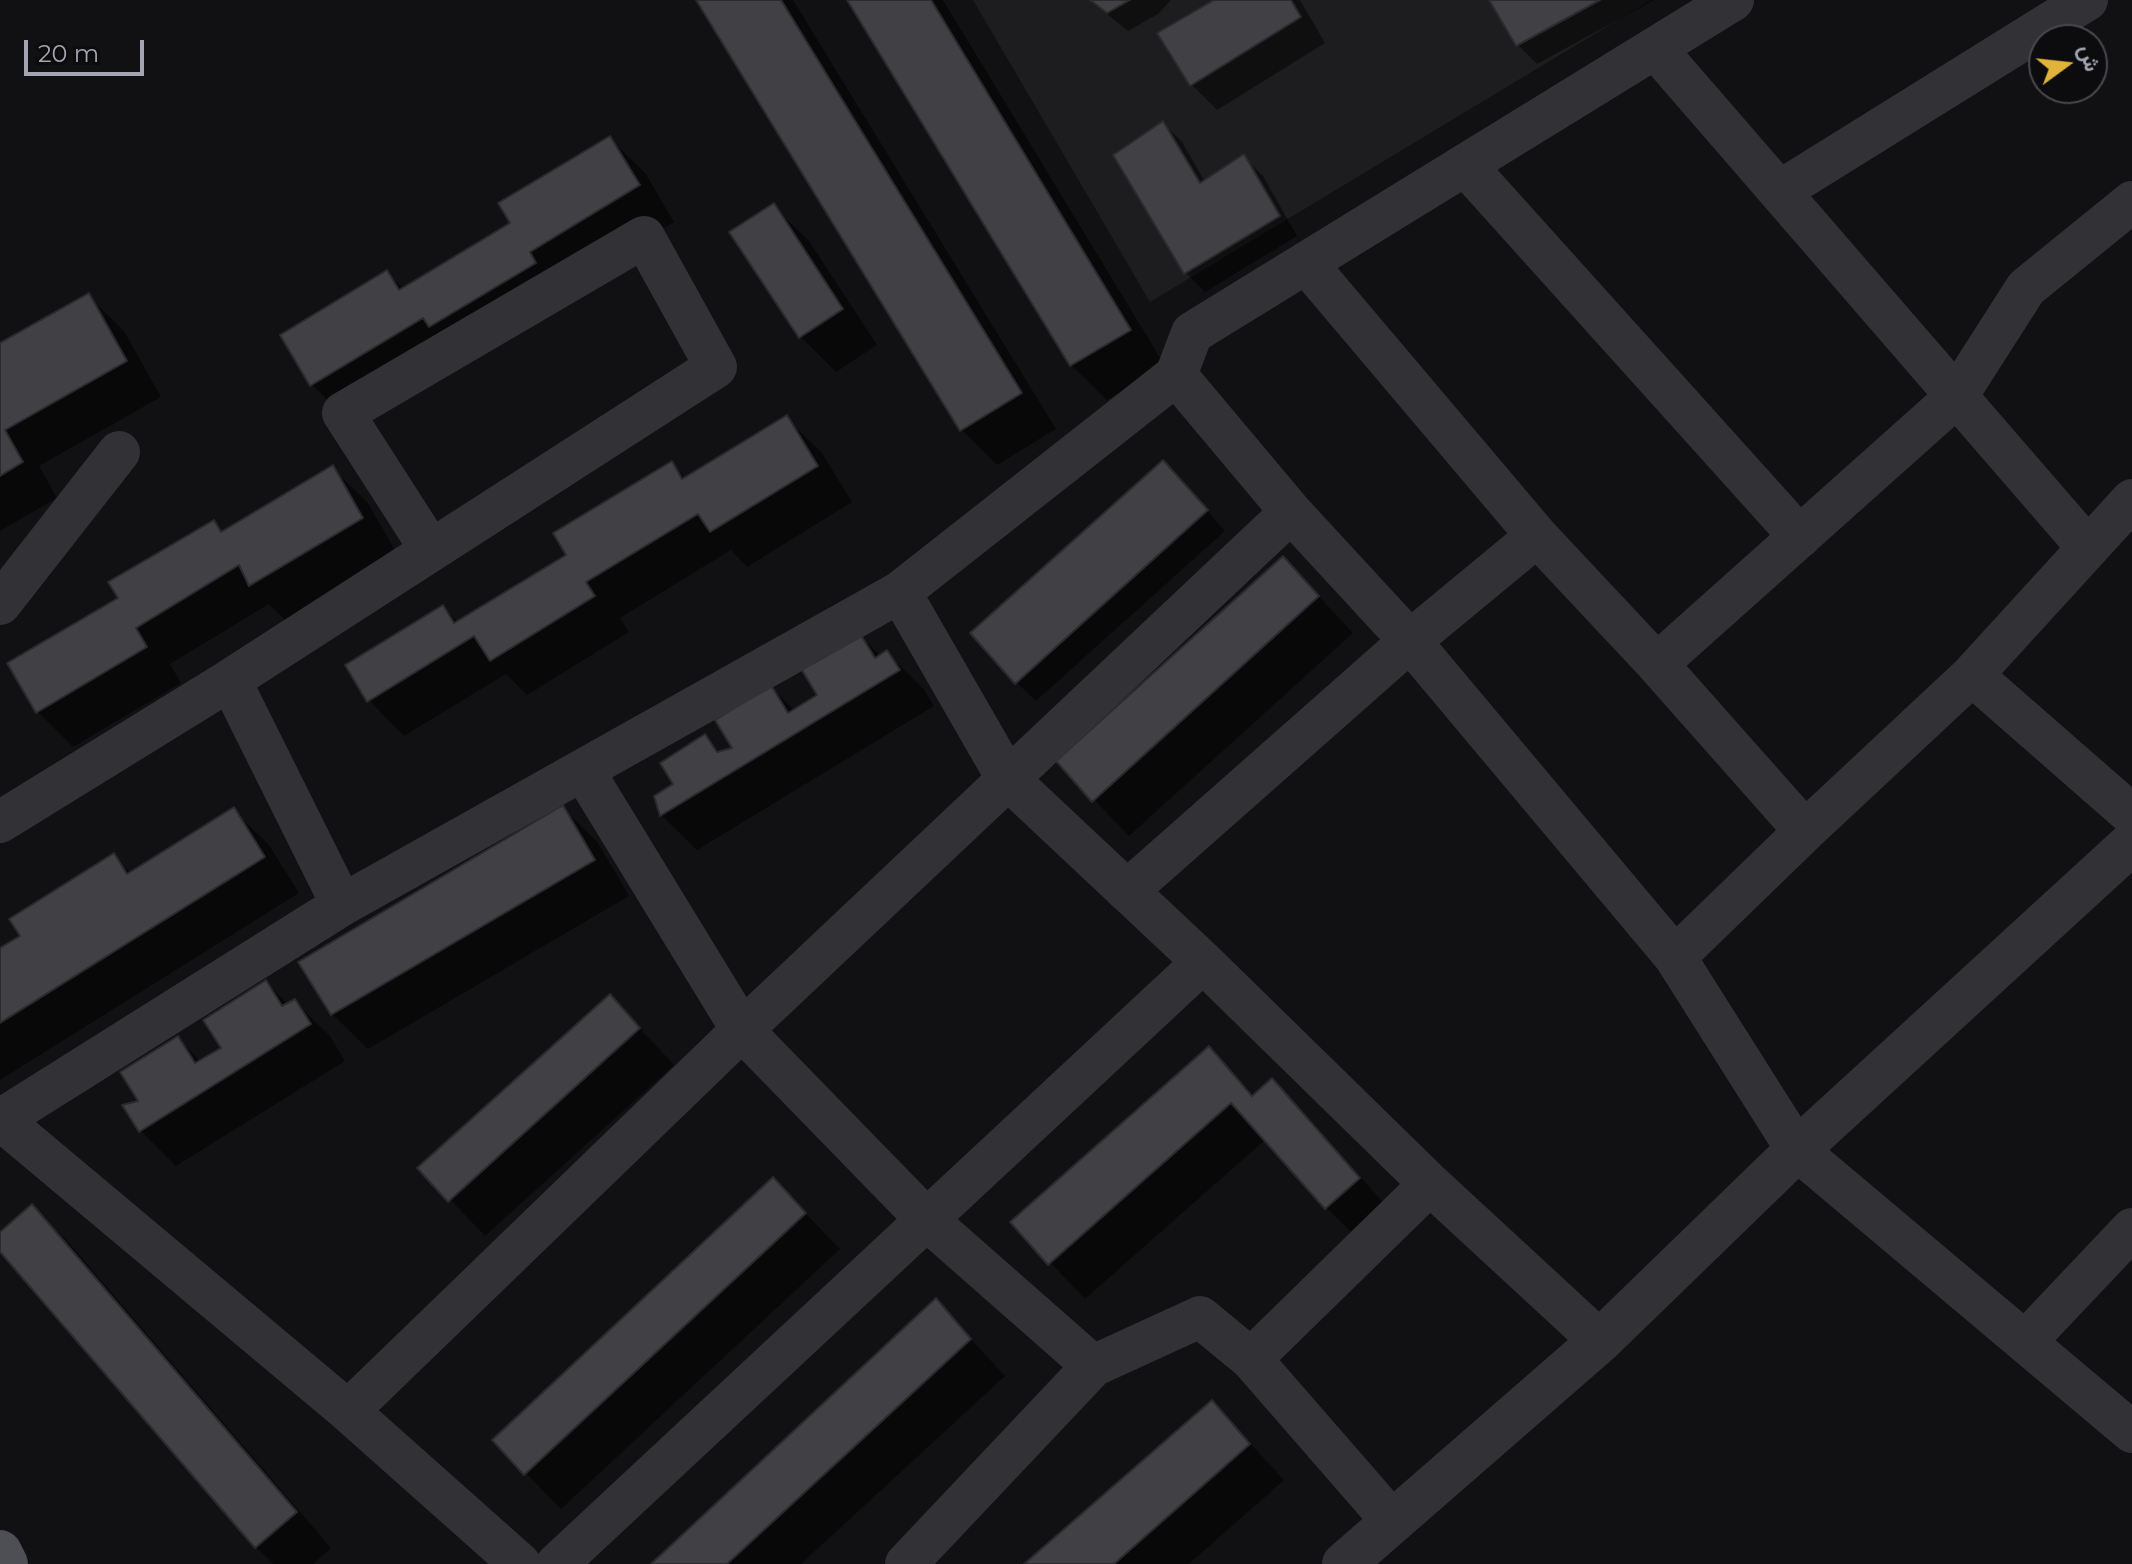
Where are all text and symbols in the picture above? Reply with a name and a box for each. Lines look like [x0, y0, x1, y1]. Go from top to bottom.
scale bar [28, 24, 148, 74]
north arrow [2028, 24, 2108, 104]
text: 20 m [38, 39, 99, 68]
text: ش [2073, 42, 2106, 74]

